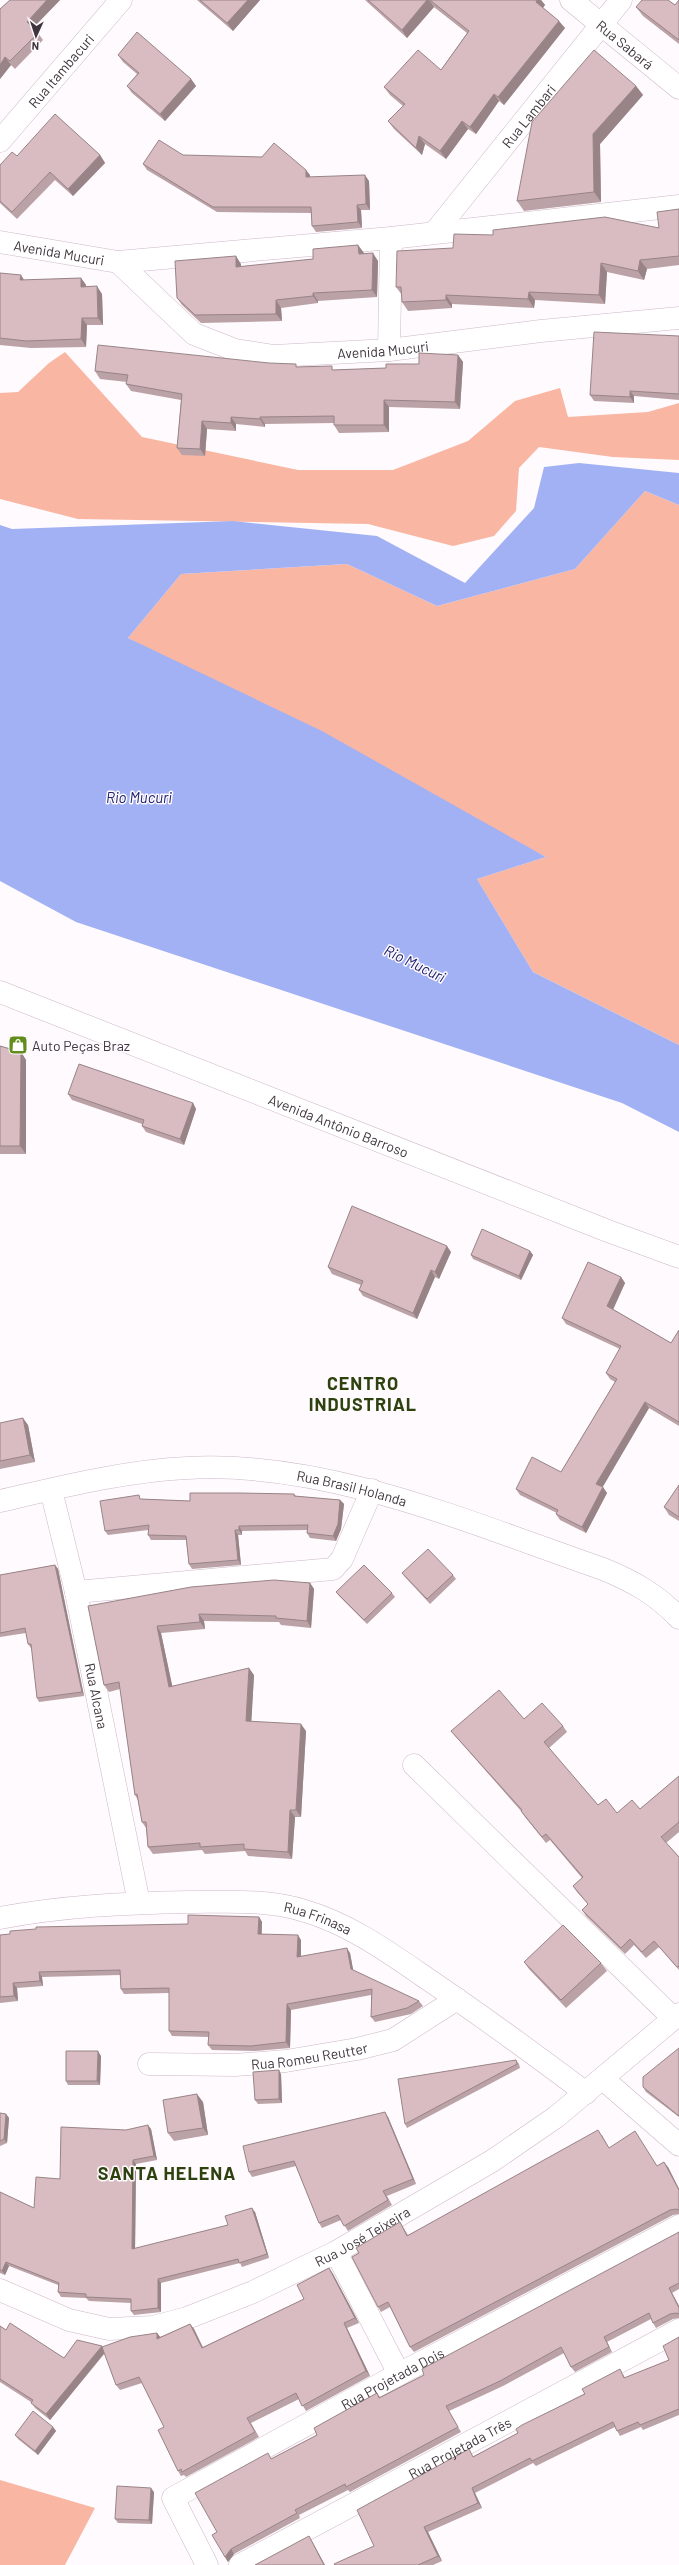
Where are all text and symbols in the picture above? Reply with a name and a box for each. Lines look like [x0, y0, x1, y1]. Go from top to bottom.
north arrow [16, 16, 56, 56]
street label: Rua Sabará [593, 16, 657, 72]
street label: Rua Itambacuri [24, 30, 97, 111]
text: N [31, 40, 39, 53]
street label: Rua Lambari [498, 81, 559, 151]
street label: Avenida Mucuri [12, 236, 106, 268]
street label: Avenida Mucuri [337, 337, 430, 361]
water label: Rio Mucuri [106, 788, 172, 806]
water label: Rio Mucuri [381, 940, 449, 986]
shop icon: Auto Peças Braz [7, 1034, 29, 1056]
place label: Auto Peças Braz [32, 1037, 130, 1054]
street label: Avenida Antônio Barroso [266, 1090, 411, 1160]
district label: CENTRO INDUSTRIAL [309, 1372, 417, 1415]
street label: Rua Brasil Holanda [296, 1466, 409, 1509]
street label: Rua Alcana [82, 1661, 112, 1730]
street label: Rua Frinasa [283, 1897, 355, 1938]
street label: Rua Romeu Reutter [250, 2038, 369, 2072]
district label: SANTA HELENA [98, 2162, 236, 2184]
street label: Rua José Teixeira [312, 2202, 413, 2270]
street label: Rua Projetada Dois [338, 2343, 447, 2413]
street label: Rua Projetada Três [405, 2413, 514, 2482]

